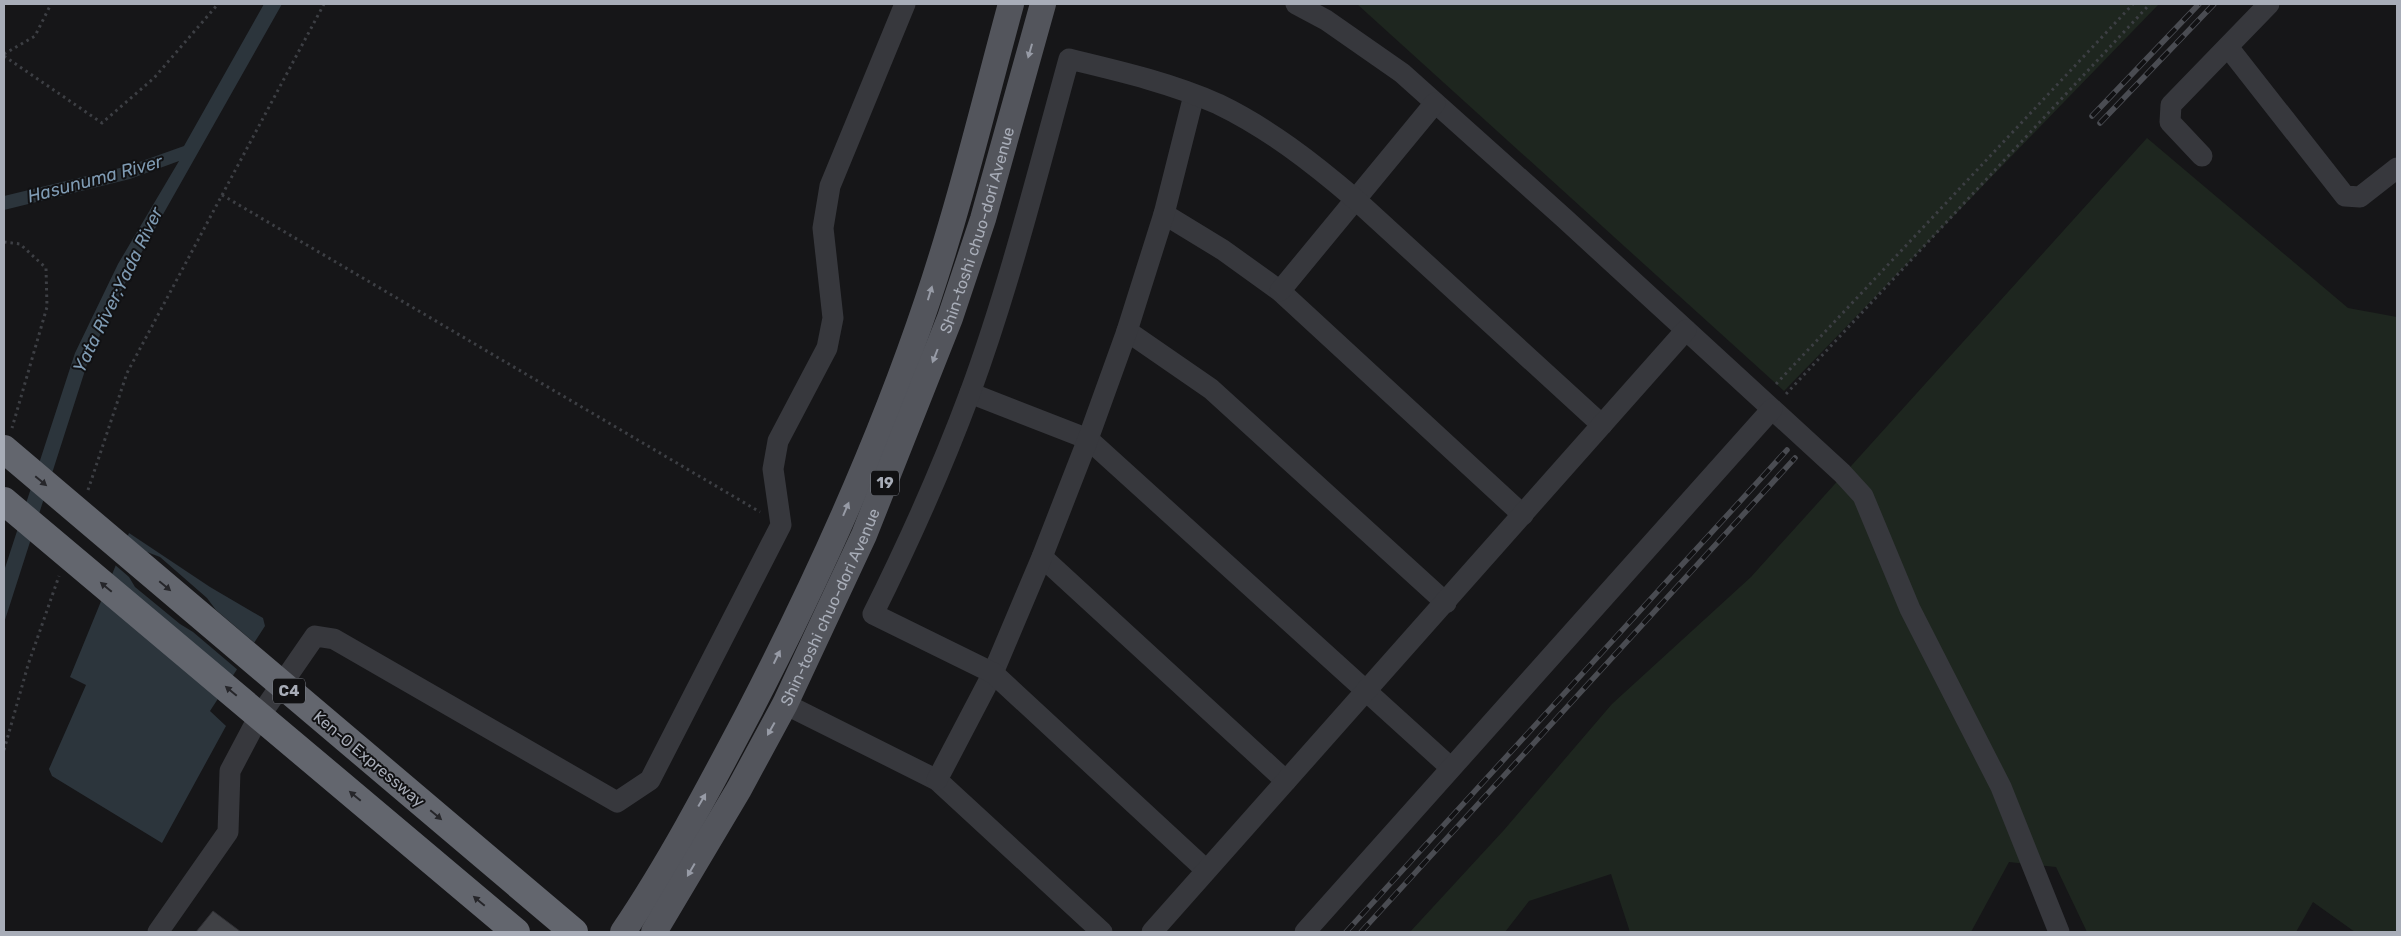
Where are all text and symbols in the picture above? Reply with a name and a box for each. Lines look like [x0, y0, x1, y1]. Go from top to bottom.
one-way arrow [1026, 43, 1034, 58]
street label: Shin-toshi chuo-dori Avenue [935, 125, 1018, 336]
water label: Hasunuma River [25, 150, 166, 208]
water label: Yata River;Yada River [68, 203, 168, 376]
one-way arrow [926, 285, 934, 300]
one-way arrow [931, 349, 939, 364]
road number: 19 [871, 470, 899, 496]
one-way arrow [34, 475, 47, 486]
one-way arrow [843, 502, 851, 516]
street label: Shin-toshi chuo-dori Avenue [776, 505, 883, 709]
one-way arrow [158, 580, 171, 591]
one-way arrow [100, 581, 113, 592]
one-way arrow [773, 649, 782, 664]
road number: C4 [273, 678, 305, 704]
one-way arrow [224, 686, 237, 697]
street label: Ken-O Expressway [310, 707, 429, 811]
one-way arrow [767, 722, 776, 736]
one-way arrow [348, 791, 361, 802]
one-way arrow [697, 794, 706, 807]
one-way arrow [429, 809, 441, 821]
one-way arrow [687, 863, 695, 878]
one-way arrow [473, 895, 486, 906]

